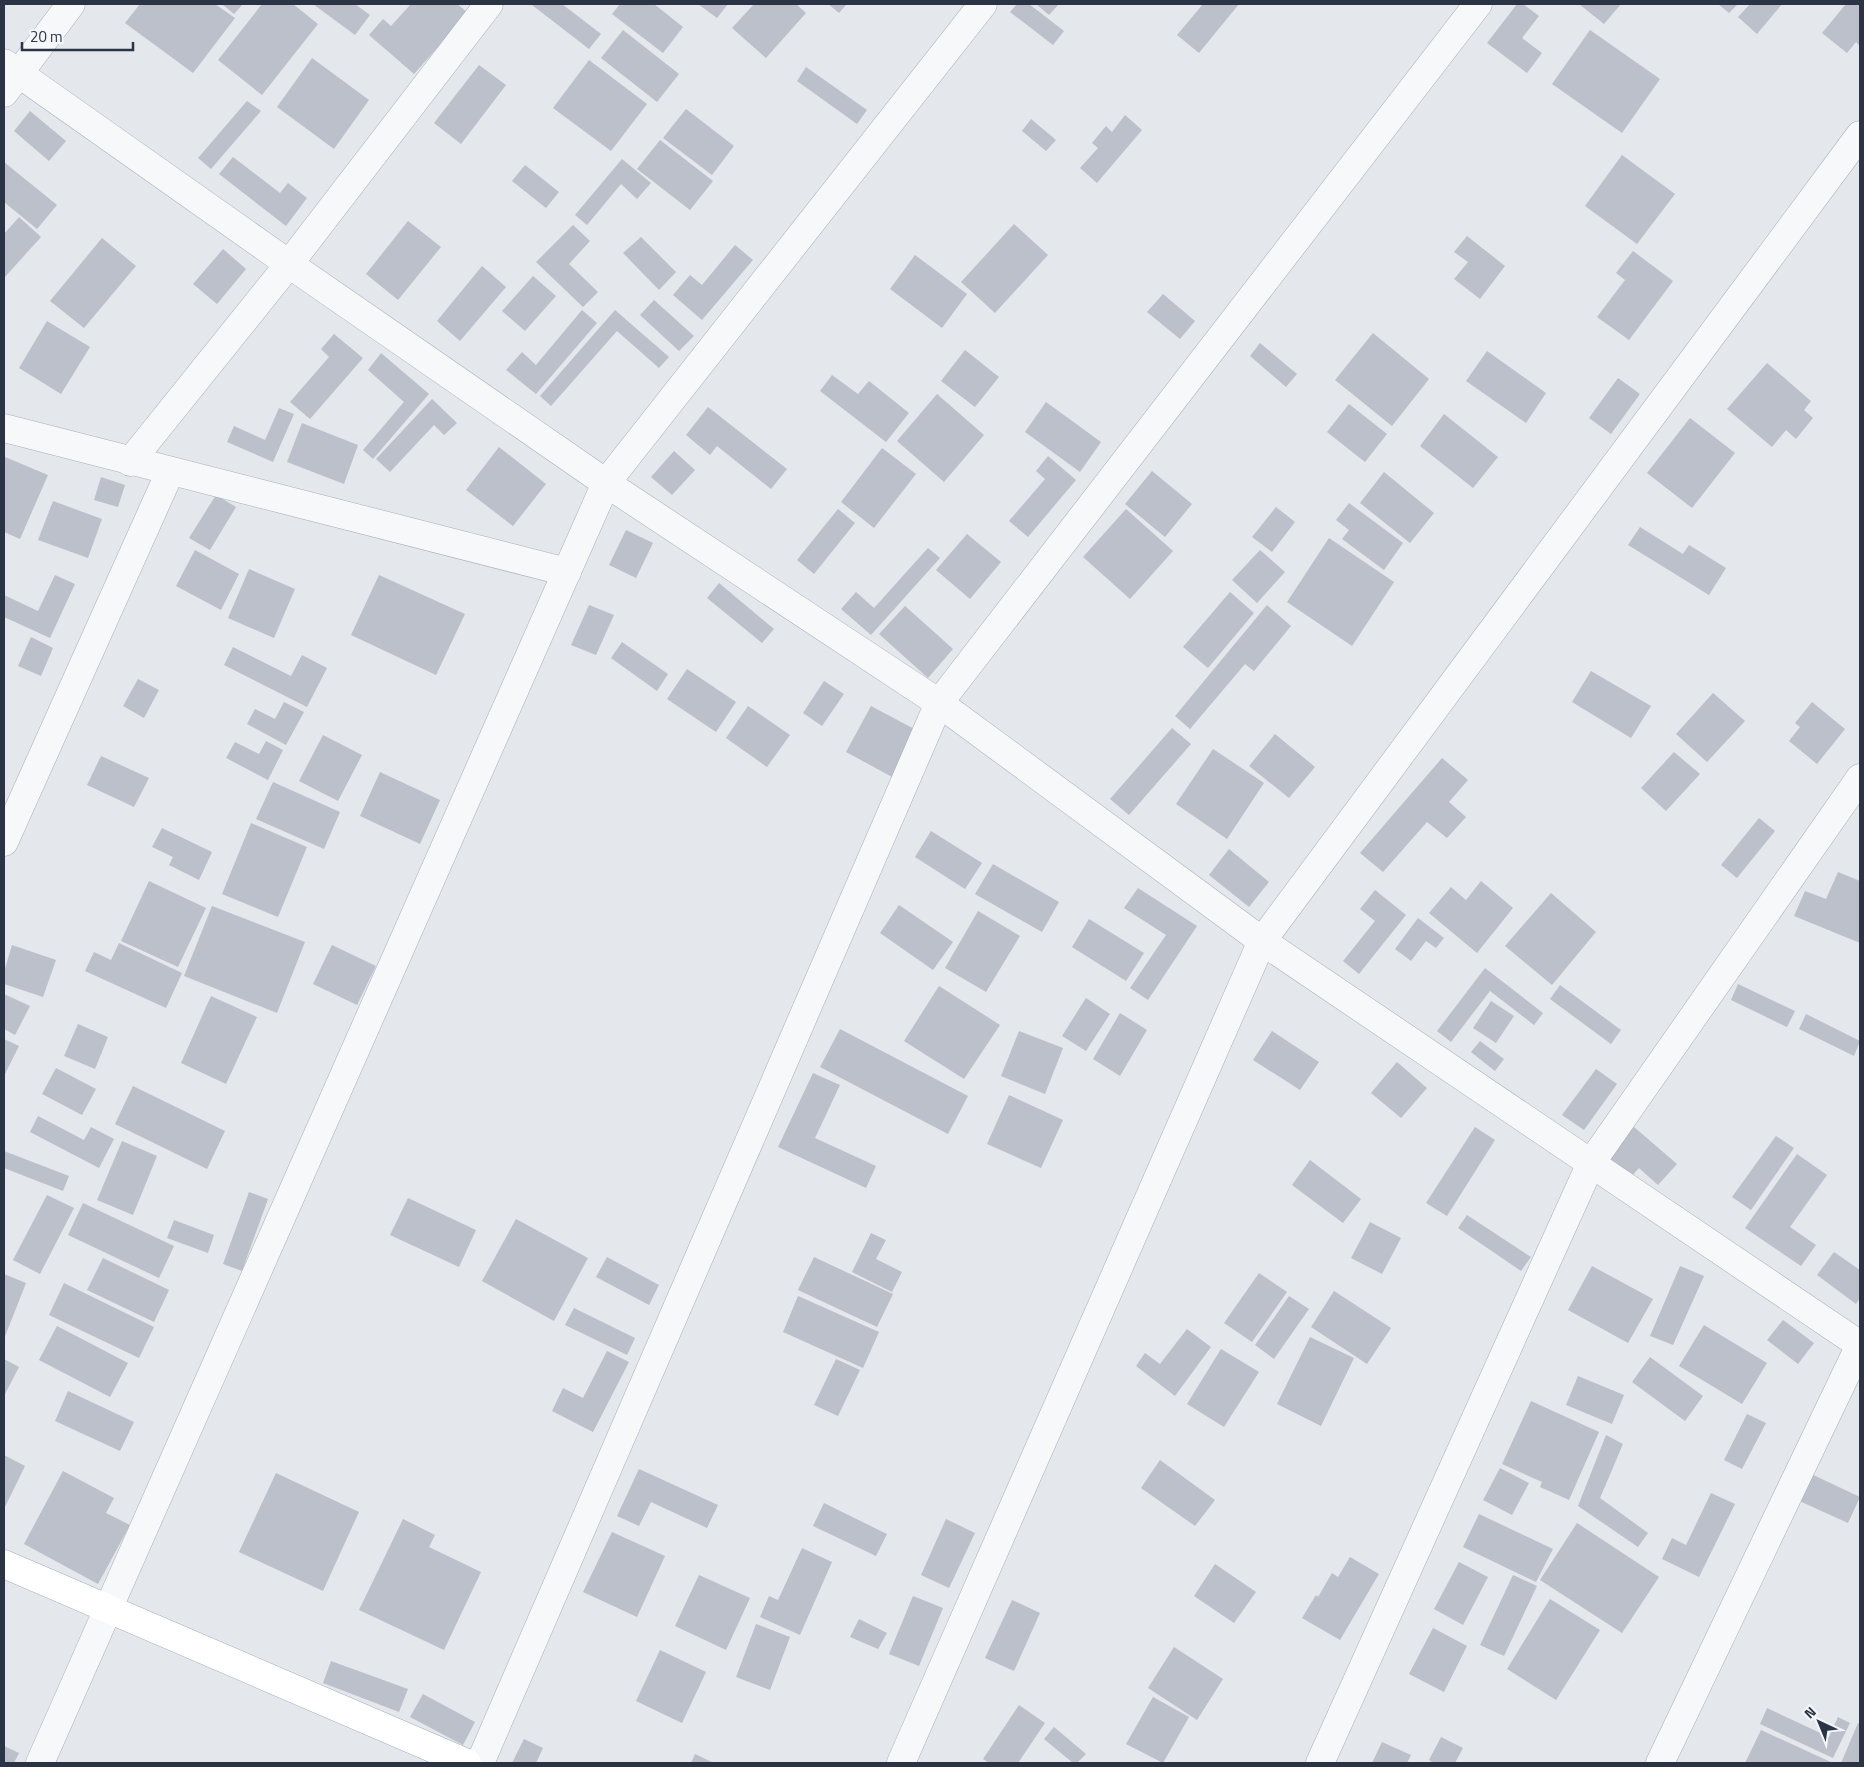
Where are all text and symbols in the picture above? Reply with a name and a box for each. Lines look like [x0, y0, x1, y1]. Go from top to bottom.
scale bar [22, 20, 134, 52]
text: 20 m [30, 25, 63, 48]
north arrow [1794, 1697, 1844, 1747]
text: N [1799, 1701, 1820, 1723]

